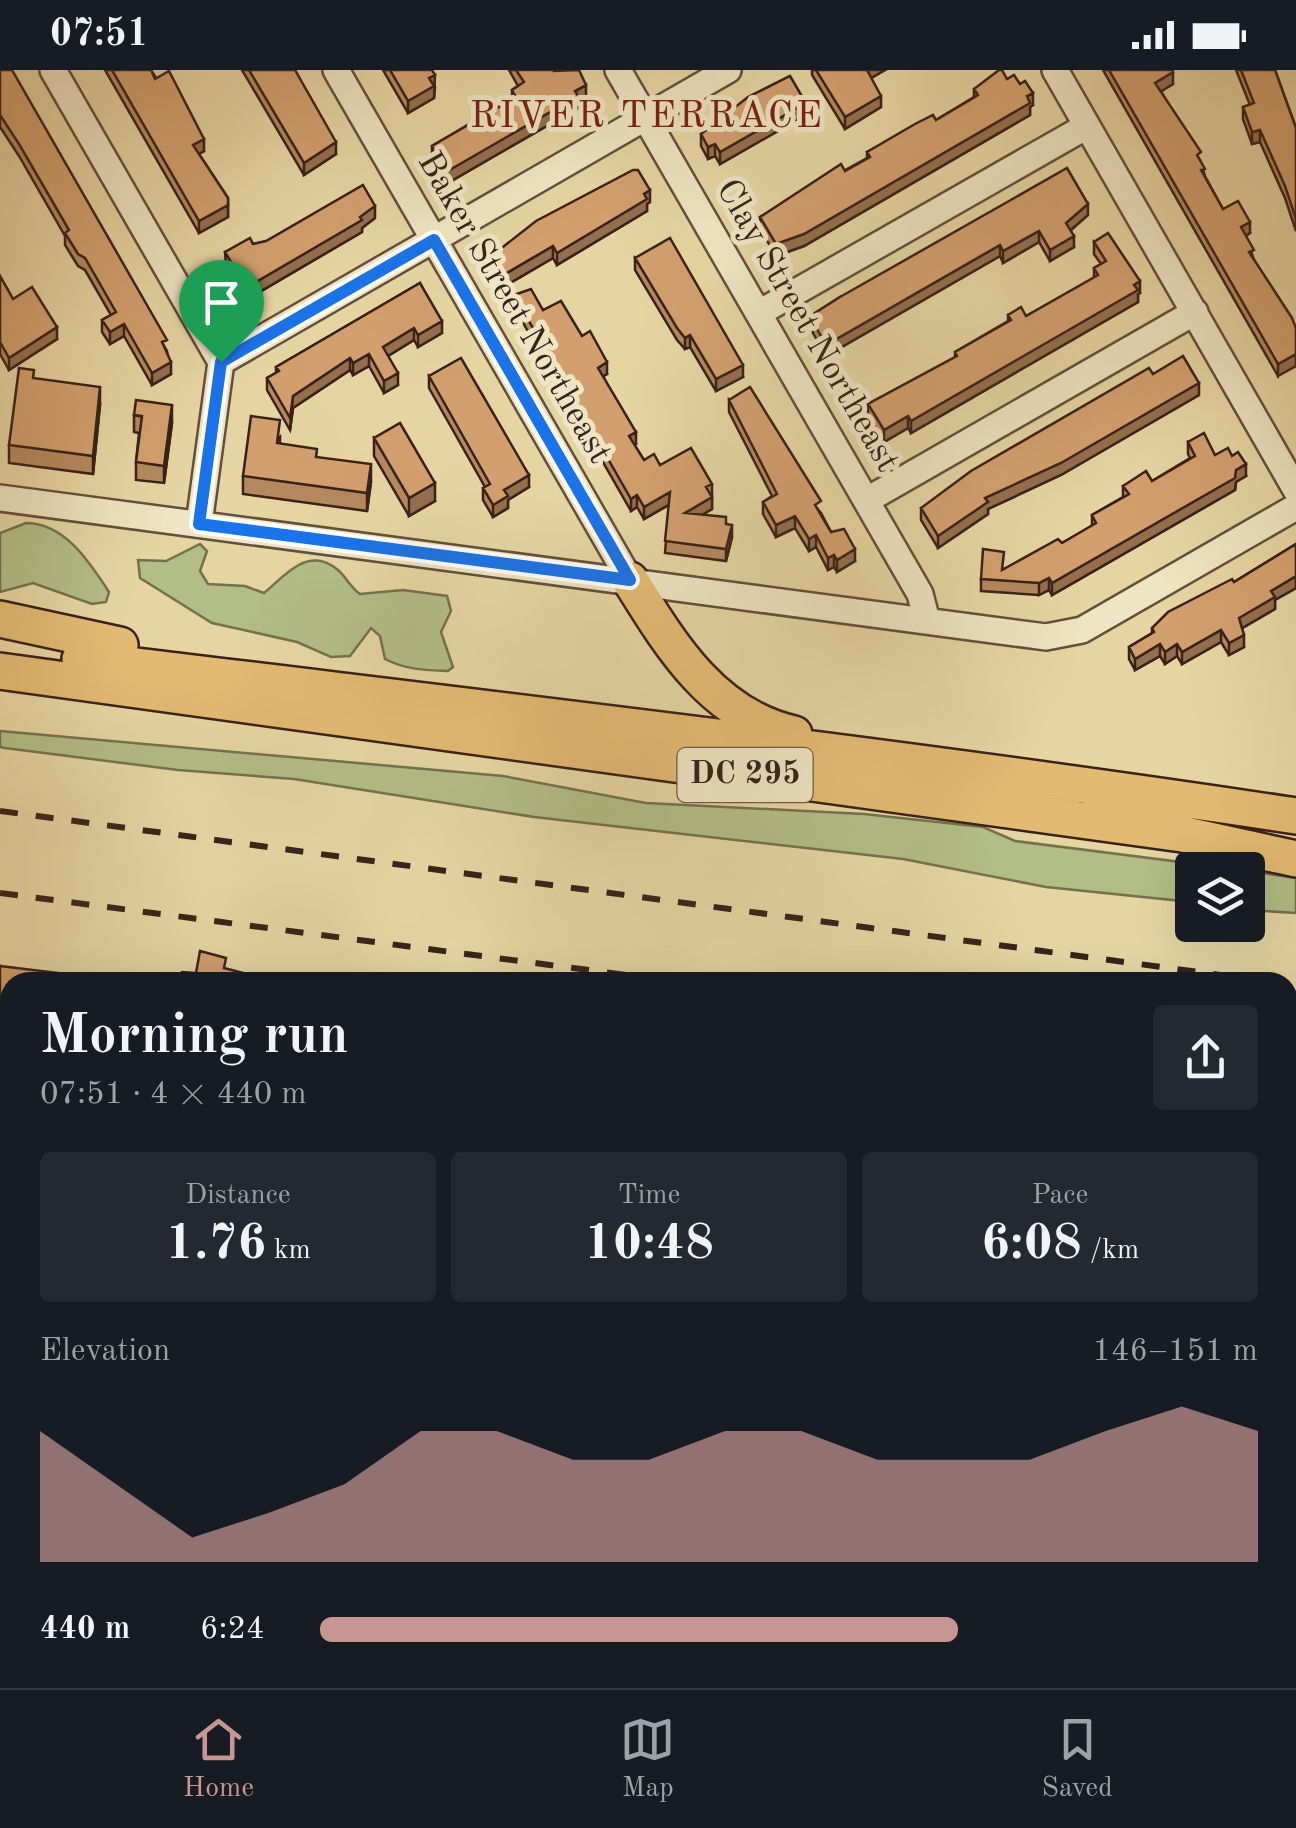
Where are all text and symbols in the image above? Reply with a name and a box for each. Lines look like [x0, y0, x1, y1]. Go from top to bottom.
text: 07:51 [50, 16, 149, 54]
district label: RIVER TERRACE [470, 98, 824, 136]
street label: Baker Street Northeast [411, 146, 617, 470]
street label: Clay Street Northeast [709, 174, 905, 478]
pin [179, 260, 264, 363]
icon: arrive [194, 275, 249, 330]
road number: DC 295 [678, 748, 812, 802]
map controls [1175, 852, 1265, 942]
button: layers [1175, 852, 1265, 942]
button: share [1153, 1005, 1258, 1110]
text: Morning run [40, 1010, 349, 1065]
text: 07:51 · 4 × 440 m [40, 1079, 307, 1111]
text: Distance [185, 1182, 291, 1210]
text: Time [618, 1182, 680, 1210]
text: Pace [1032, 1182, 1088, 1210]
text: 1.76 [165, 1220, 266, 1270]
text: 10:48 [584, 1220, 714, 1270]
text: 6:08 [981, 1220, 1082, 1270]
text: km [266, 1237, 311, 1265]
text: /km [1082, 1237, 1139, 1265]
text: Elevation [40, 1336, 170, 1368]
text: 146–151 m [1092, 1336, 1258, 1368]
text: 440 m [40, 1614, 130, 1646]
text: 6:24 [200, 1614, 265, 1646]
tab: Home [183, 1712, 254, 1807]
tab: Map [620, 1712, 675, 1807]
tab: Saved [1042, 1712, 1113, 1807]

